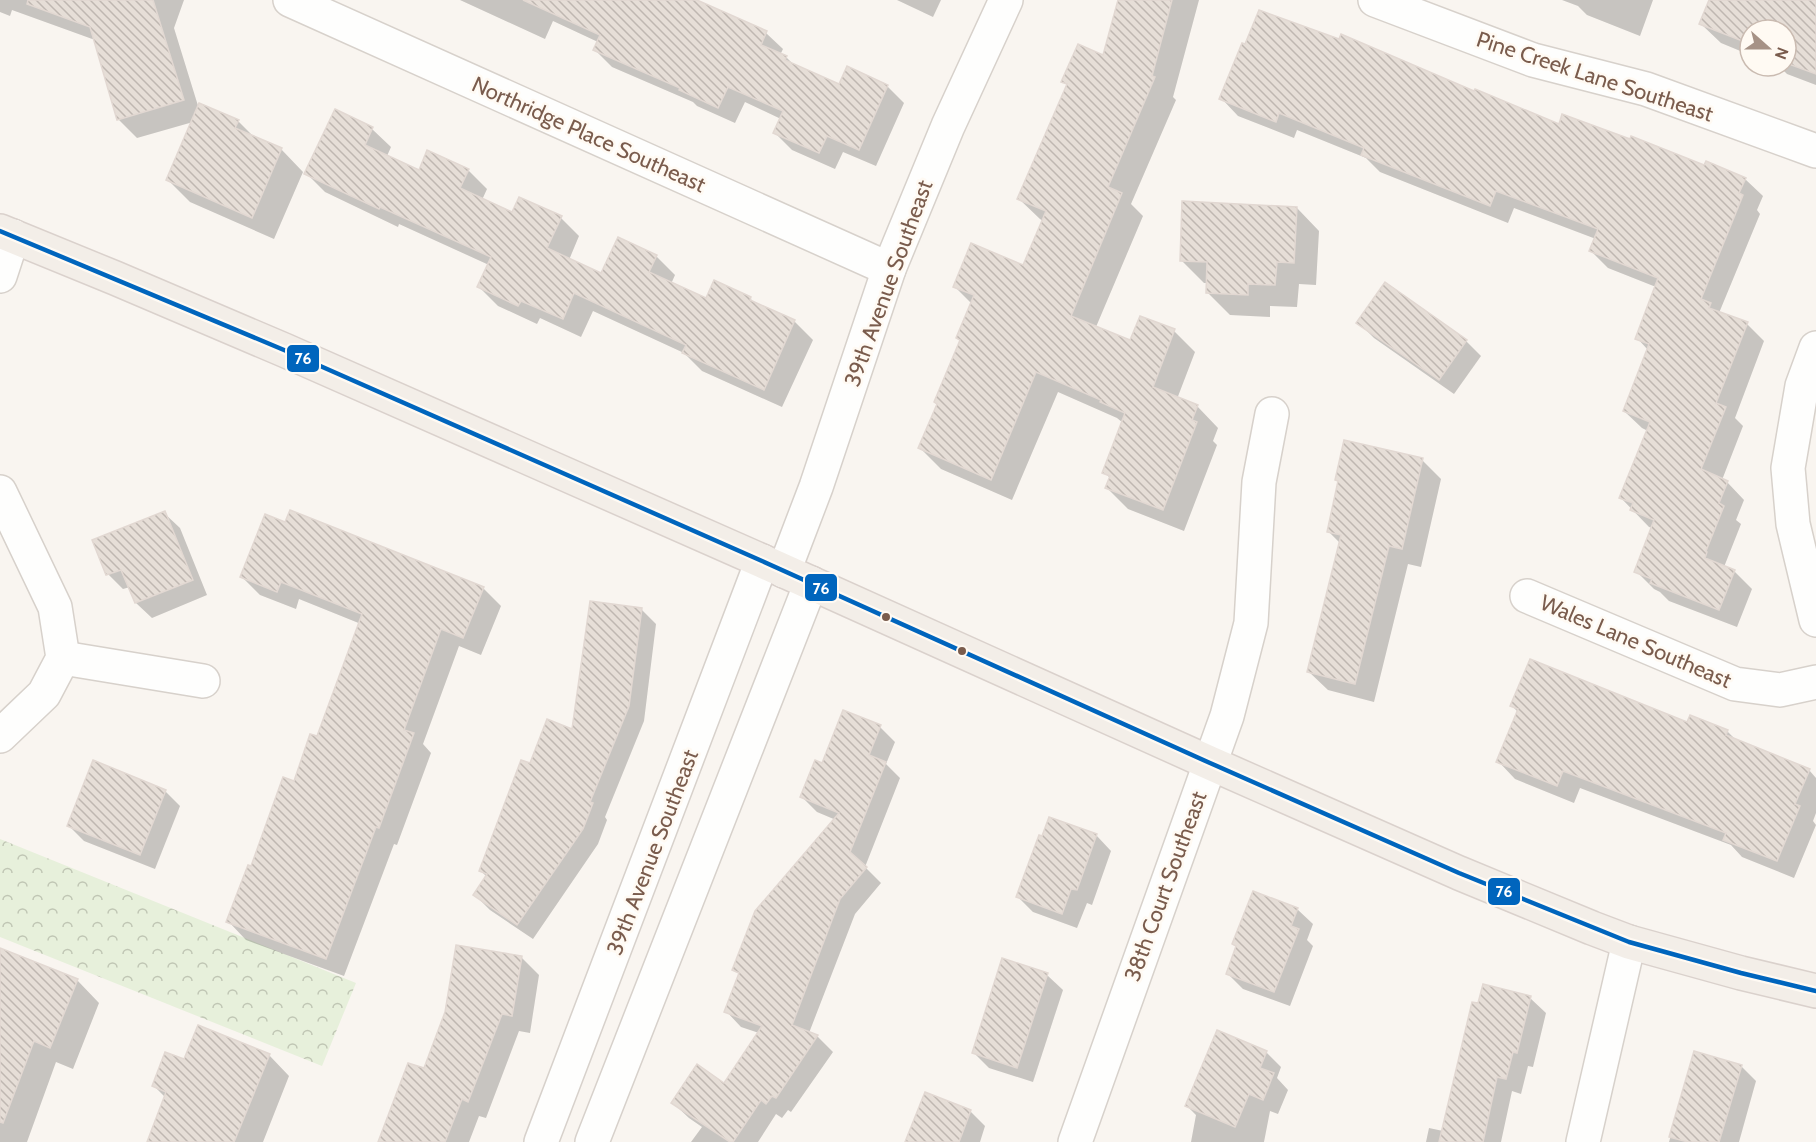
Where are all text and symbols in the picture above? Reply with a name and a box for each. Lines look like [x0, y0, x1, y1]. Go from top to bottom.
north arrow [1738, 18, 1798, 78]
street label: Pine Creek Lane Southeast [1473, 25, 1717, 128]
text: N [1771, 45, 1792, 62]
street label: Northridge Place Southeast [468, 71, 710, 198]
street label: 39th Avenue Southeast [839, 176, 939, 390]
line badge: 76 [286, 344, 320, 373]
text: 76 [295, 349, 311, 368]
line badge: 76 [804, 573, 838, 602]
text: 76 [813, 579, 829, 598]
street label: Wales Lane Southeast [1536, 589, 1736, 694]
unlabelled marker [880, 611, 892, 623]
unlabelled marker [956, 645, 968, 657]
street label: 39th Avenue Southeast [601, 745, 704, 959]
street label: 38th Court Southeast [1119, 787, 1213, 985]
line badge: 76 [1487, 877, 1521, 906]
text: 76 [1496, 882, 1512, 901]

